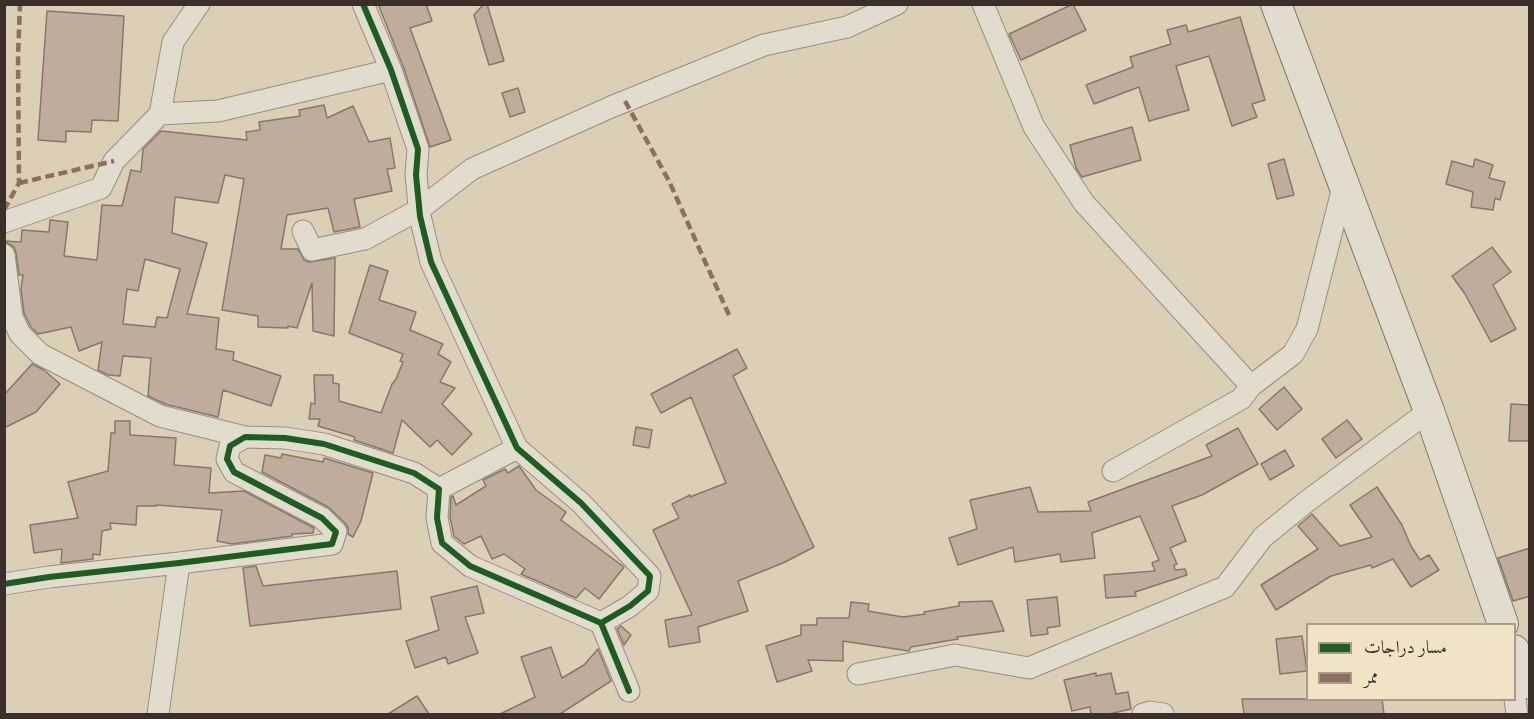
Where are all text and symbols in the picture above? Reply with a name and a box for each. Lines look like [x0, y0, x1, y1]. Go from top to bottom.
legend [1306, 623, 1516, 701]
text: مسار دراجات [1364, 636, 1447, 661]
text: ممر [1364, 666, 1378, 691]

